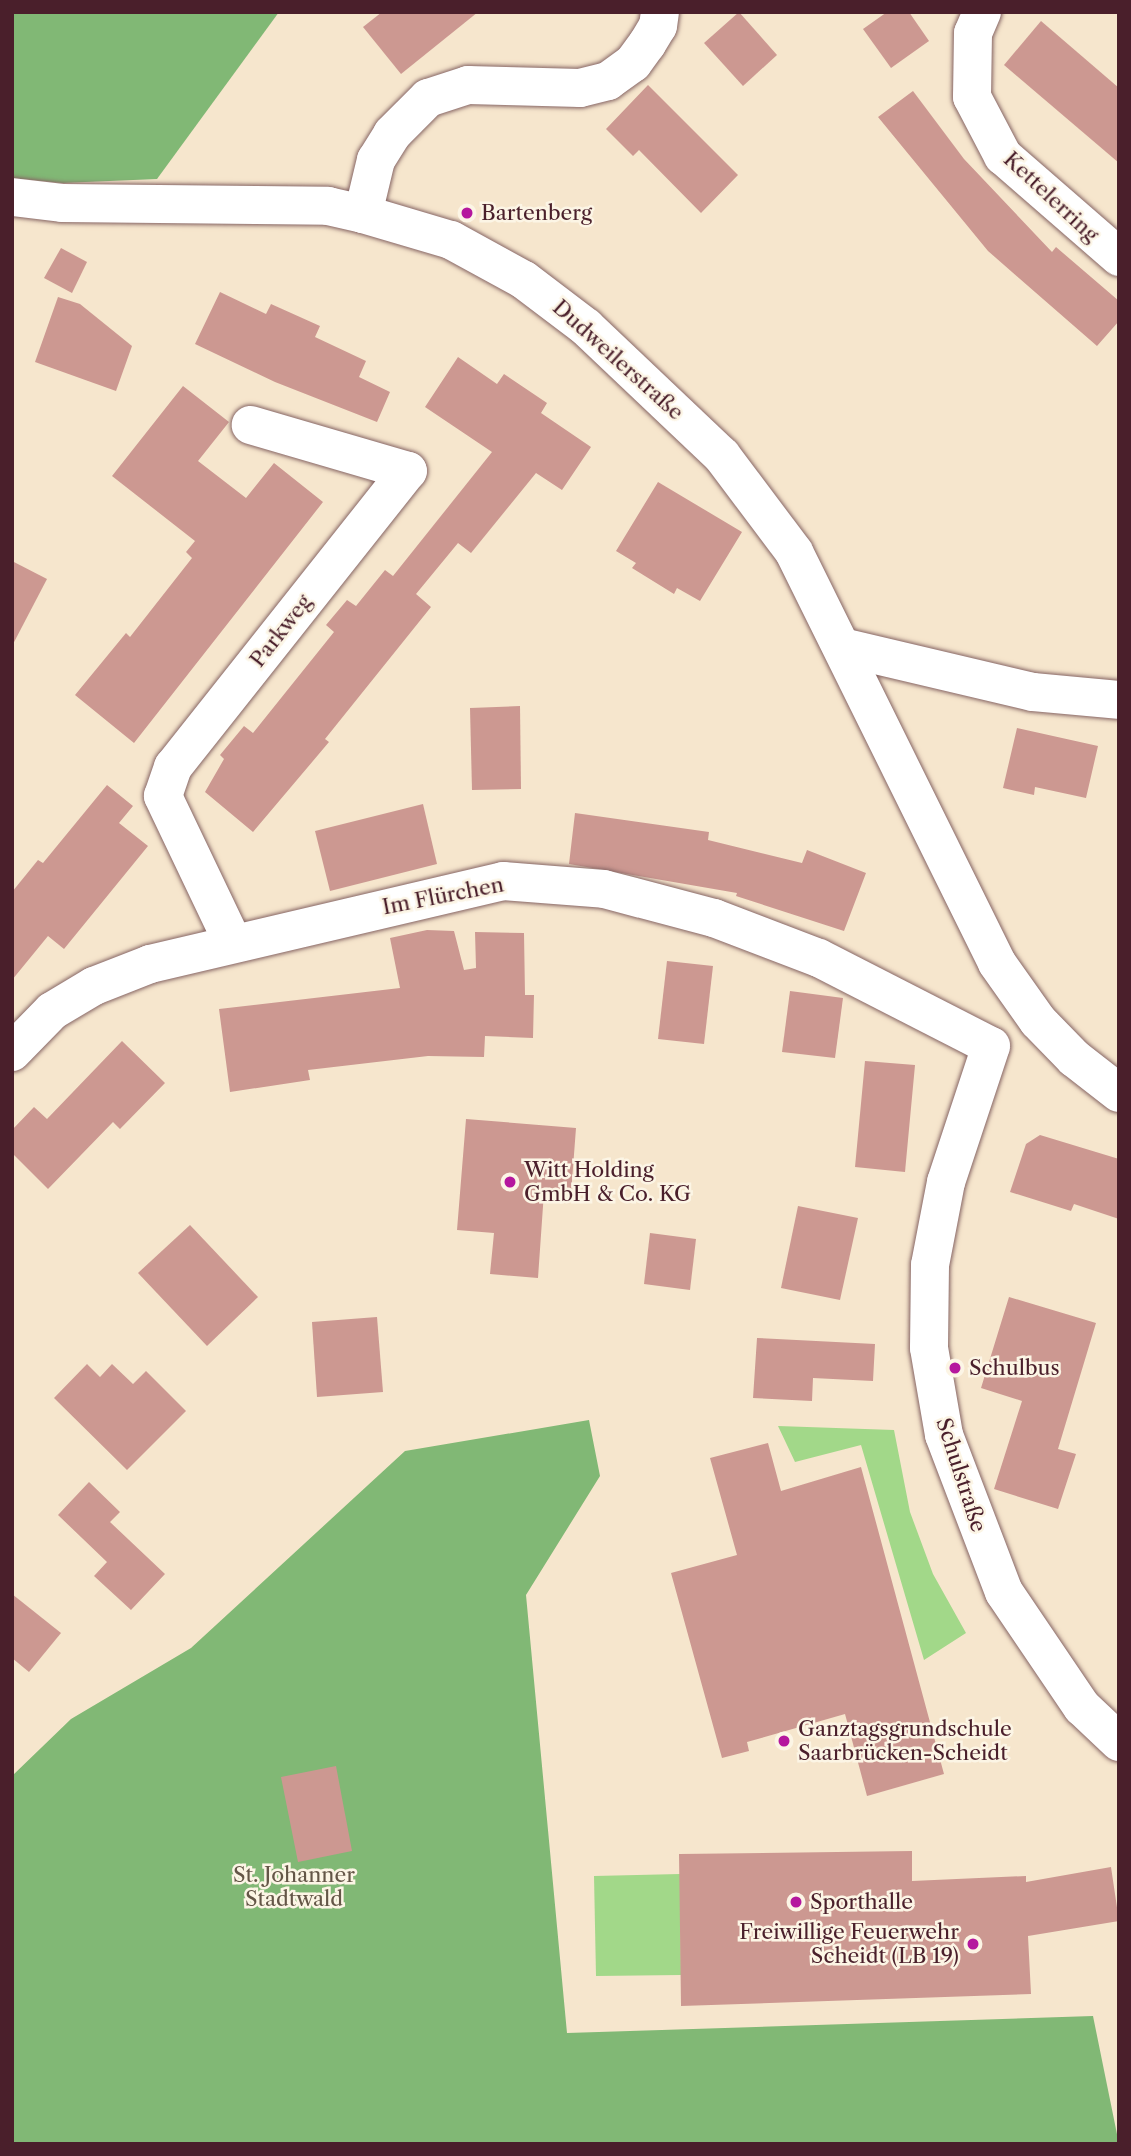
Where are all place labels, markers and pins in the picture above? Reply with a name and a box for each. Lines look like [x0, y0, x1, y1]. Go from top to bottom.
place label: Bartenberg [481, 200, 592, 226]
marker: Bartenberg [459, 205, 475, 221]
place label: Witt Holding GmbH & Co. KG [524, 1157, 691, 1207]
marker: Witt Holding GmbH & Co. KG [502, 1174, 518, 1190]
place label: Schulbus [969, 1355, 1060, 1381]
marker: Schulbus [947, 1360, 963, 1376]
place label: Ganztagsgrundschule Saarbrücken-Scheidt [798, 1716, 1012, 1766]
marker: Ganztagsgrundschule Saarbrücken-Scheidt [776, 1733, 792, 1749]
place label: Sporthalle [810, 1889, 913, 1915]
marker: Sporthalle [788, 1894, 804, 1910]
place label: Freiwillige Feuerwehr Scheidt (LB 19) [739, 1919, 959, 1969]
marker: Freiwillige Feuerwehr Scheidt (LB 19) [965, 1936, 981, 1952]

